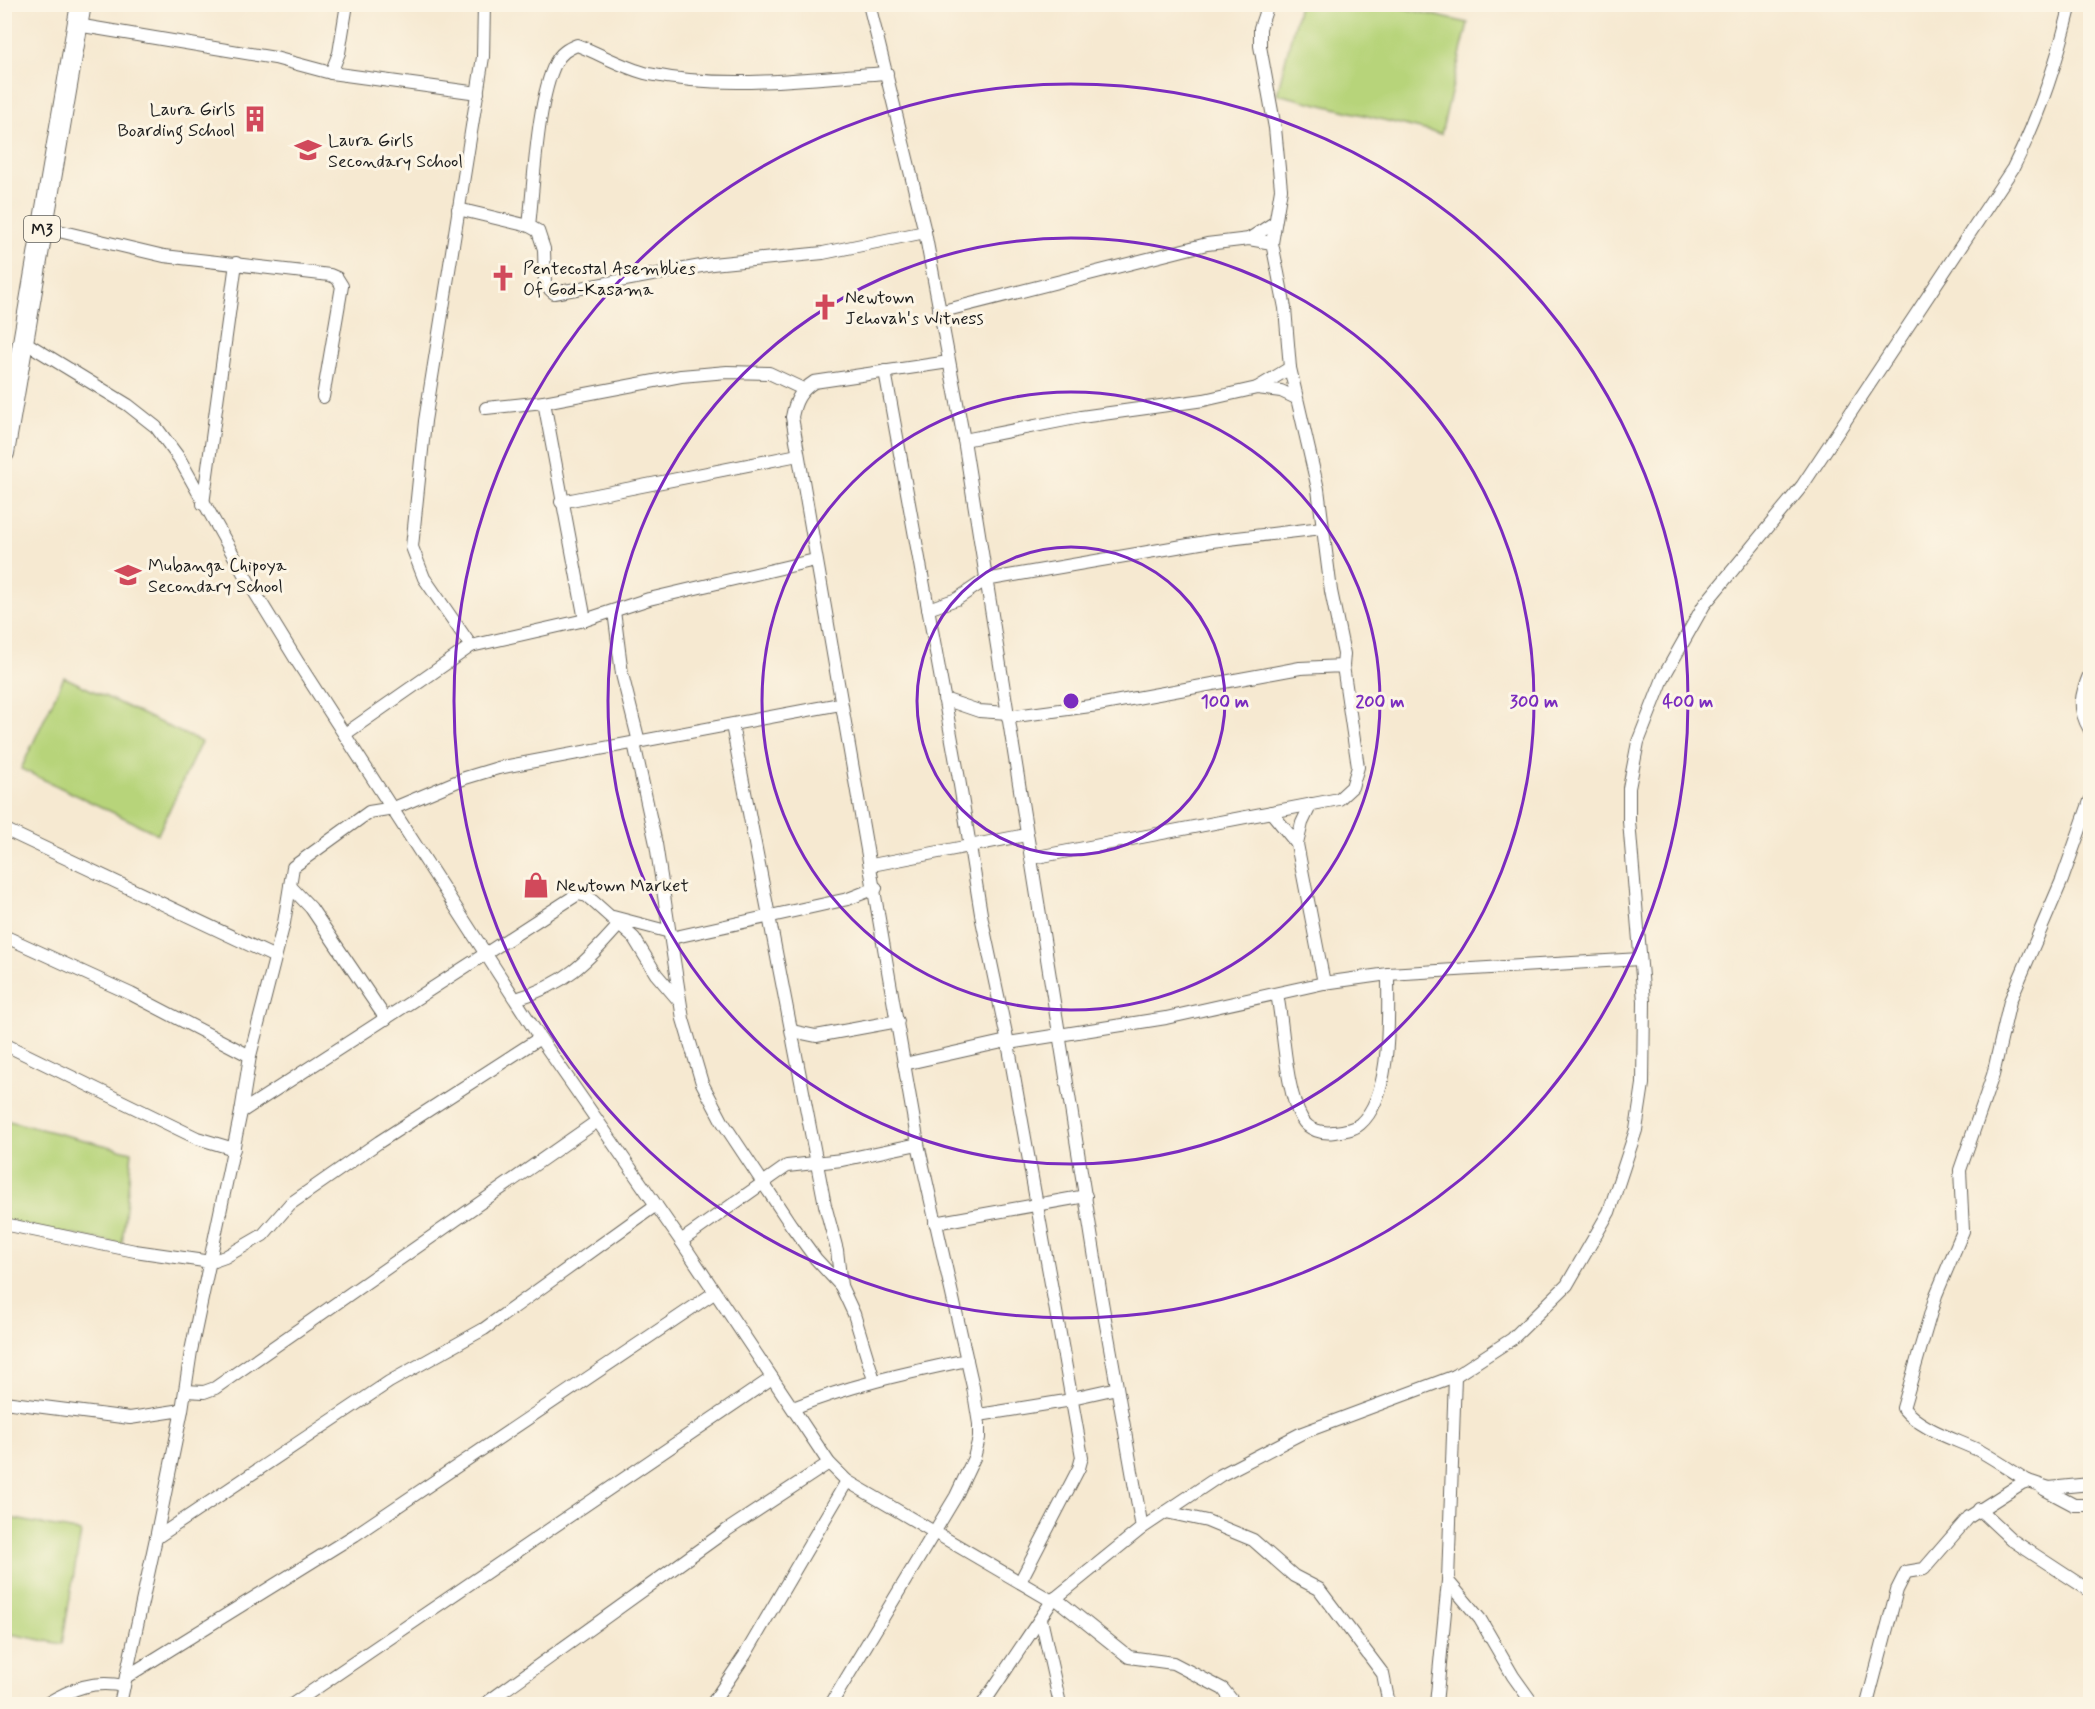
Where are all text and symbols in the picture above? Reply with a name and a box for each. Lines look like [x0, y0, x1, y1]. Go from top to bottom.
place label: Laura Girls Boarding School [117, 98, 235, 145]
building icon: Laura Girls Boarding School [240, 104, 270, 134]
place label: Laura Girls Secondary School [328, 129, 463, 174]
school or university icon: Laura Girls Secondary School [293, 135, 323, 165]
road number: M3 [24, 216, 60, 242]
place label: Pentecostal Asemblies Of God-Kasama [523, 257, 696, 302]
church icon: Pentecostal Asemblies Of God-Kasama [488, 263, 518, 293]
place label: Newtown Jehovah's Witness [845, 286, 984, 331]
church icon: Newtown Jehovah's Witness [810, 292, 840, 322]
place label: Mubanga Chipoya Secondary School [148, 554, 287, 599]
school or university icon: Mubanga Chipoya Secondary School [113, 560, 143, 590]
text: 100 m [1201, 690, 1249, 714]
text: 200 m [1355, 690, 1405, 714]
text: 300 m [1510, 690, 1558, 714]
text: 400 m [1663, 690, 1713, 714]
centre of rings [1061, 691, 1081, 711]
shop icon: Newtown Market [521, 870, 551, 900]
place label: Newtown Market [556, 874, 689, 898]

